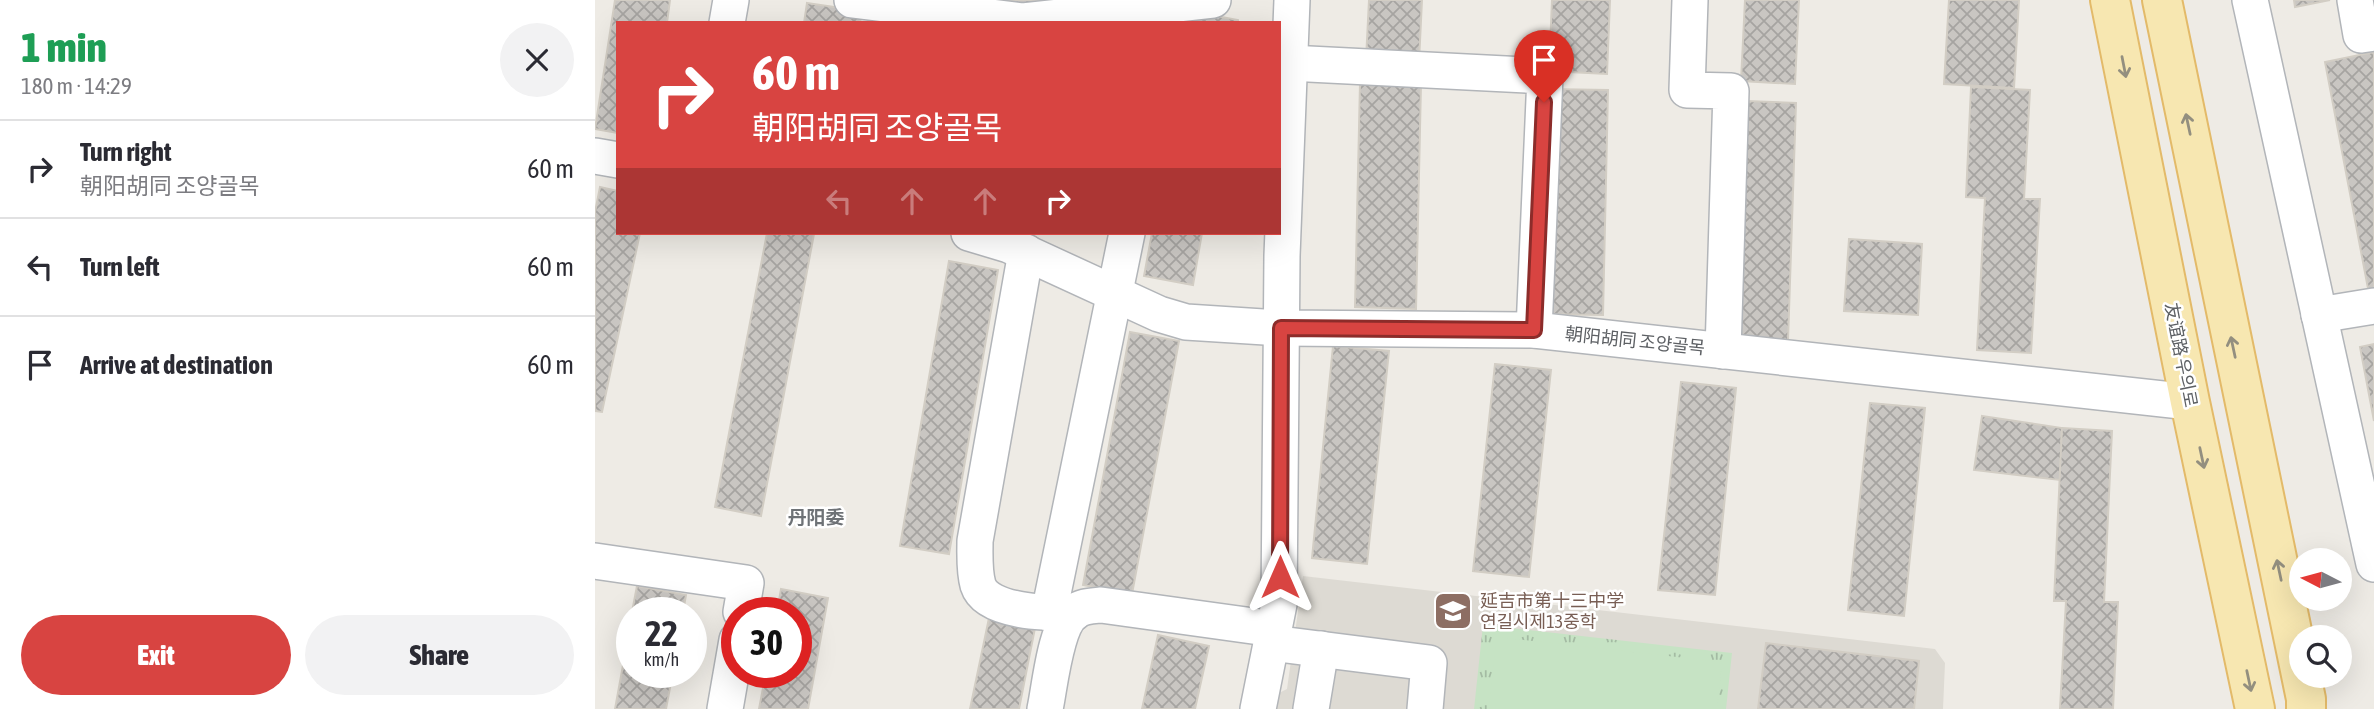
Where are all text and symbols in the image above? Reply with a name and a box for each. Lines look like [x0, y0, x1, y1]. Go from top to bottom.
text: 1 min [21, 23, 107, 71]
button: close [500, 23, 574, 97]
pin [1514, 30, 1574, 102]
icon: arrive [1525, 41, 1563, 79]
text: 60 m [752, 44, 840, 100]
icon: right [637, 49, 728, 140]
one-way arrow [2117, 55, 2131, 78]
text: 180 m · 14:29 [21, 73, 132, 99]
text: 朝阳胡同 조양골목 [752, 109, 1002, 146]
one-way arrow [2180, 113, 2194, 136]
text: Turn right [80, 137, 171, 167]
icon: right [21, 150, 59, 188]
text: 60 m [527, 154, 574, 184]
text: 朝阳胡同 조양골목 [80, 173, 260, 199]
icon: left [820, 182, 858, 220]
icon: ahead [893, 182, 931, 220]
icon: ahead [966, 182, 1004, 220]
icon: right [1039, 182, 1077, 220]
icon: left [21, 248, 59, 286]
text: Turn left [80, 252, 160, 282]
text: 60 m [527, 252, 574, 282]
street label: 友谊路 우의로 [2161, 301, 2202, 409]
street label: 朝阳胡同 조양골목 [1564, 323, 1706, 358]
one-way arrow [2226, 336, 2240, 359]
icon: arrive [21, 346, 59, 384]
text: Arrive at destination [80, 350, 273, 380]
text: 60 m [527, 350, 574, 380]
one-way arrow [2196, 446, 2210, 469]
district label: 丹阳委 [787, 506, 845, 528]
position arrow [1243, 540, 1317, 614]
north arrow [2289, 548, 2352, 611]
map controls [2289, 548, 2352, 688]
one-way arrow [2272, 559, 2286, 582]
school or university icon: 延吉市第十三中学 연길시제13중학 [1432, 590, 1474, 632]
place label: 延吉市第十三中学 연길시제13중학 [1480, 590, 1624, 632]
speed limit sign: 30 [721, 597, 812, 688]
text: 22 [645, 613, 678, 653]
button: Exit [21, 615, 291, 695]
button: Share [305, 615, 574, 695]
button: search [2289, 625, 2352, 688]
text: km/h [644, 649, 679, 670]
one-way arrow [2243, 669, 2256, 692]

